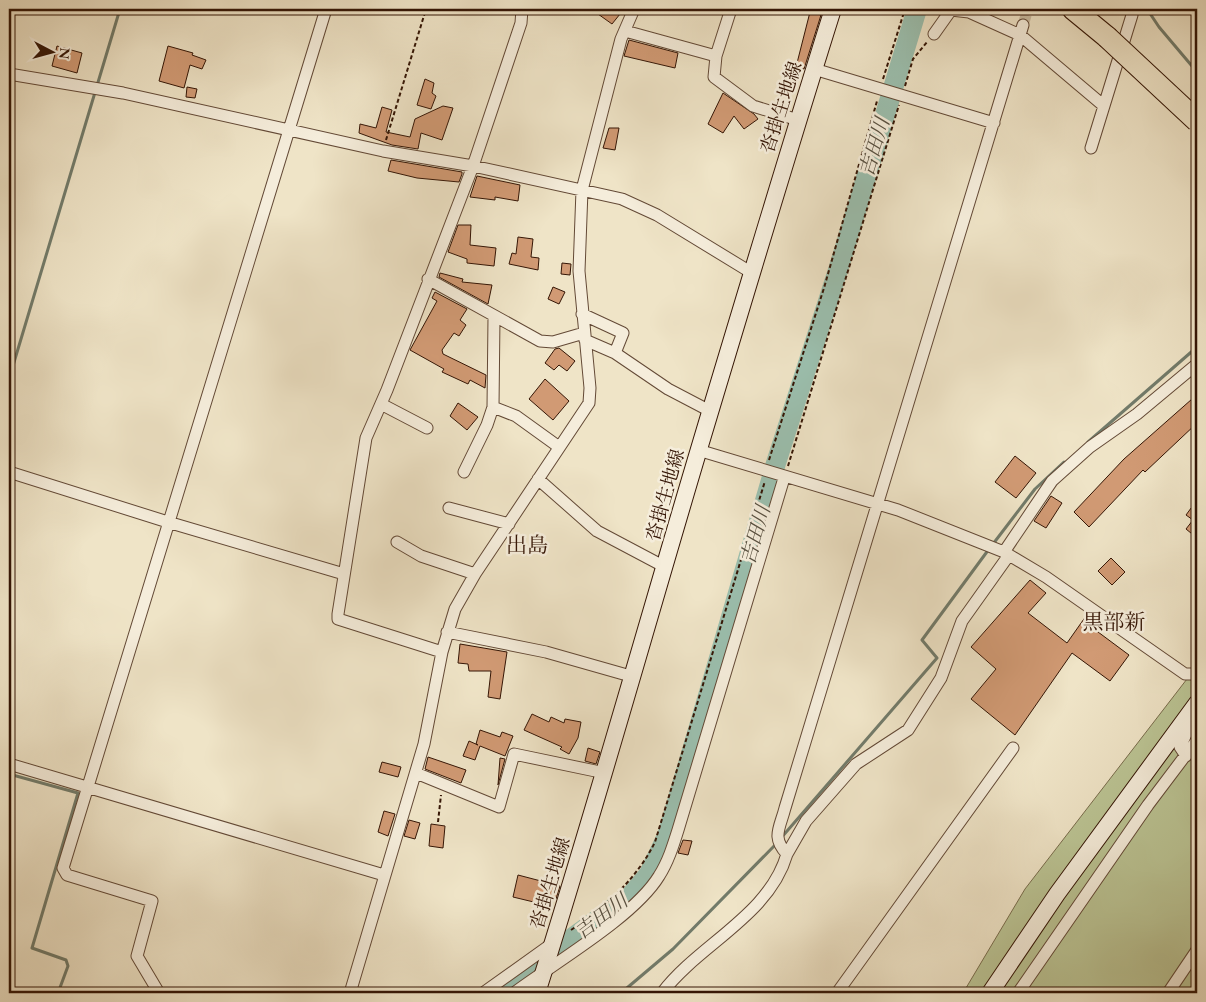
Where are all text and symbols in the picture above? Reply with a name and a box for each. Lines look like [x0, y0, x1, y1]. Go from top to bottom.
north arrow [28, 28, 78, 78]
text: N [55, 47, 74, 61]
street label: 沓掛生地線 [754, 58, 808, 156]
water label: 吉田川 [853, 113, 896, 179]
street label: 沓掛生地線 [640, 446, 690, 544]
water label: 吉田川 [734, 501, 776, 567]
district label: 出島 [506, 531, 548, 558]
district label: 黒部新 [1083, 608, 1146, 635]
street label: 沓掛生地線 [524, 834, 576, 932]
water label: 吉田川 [569, 886, 634, 944]

